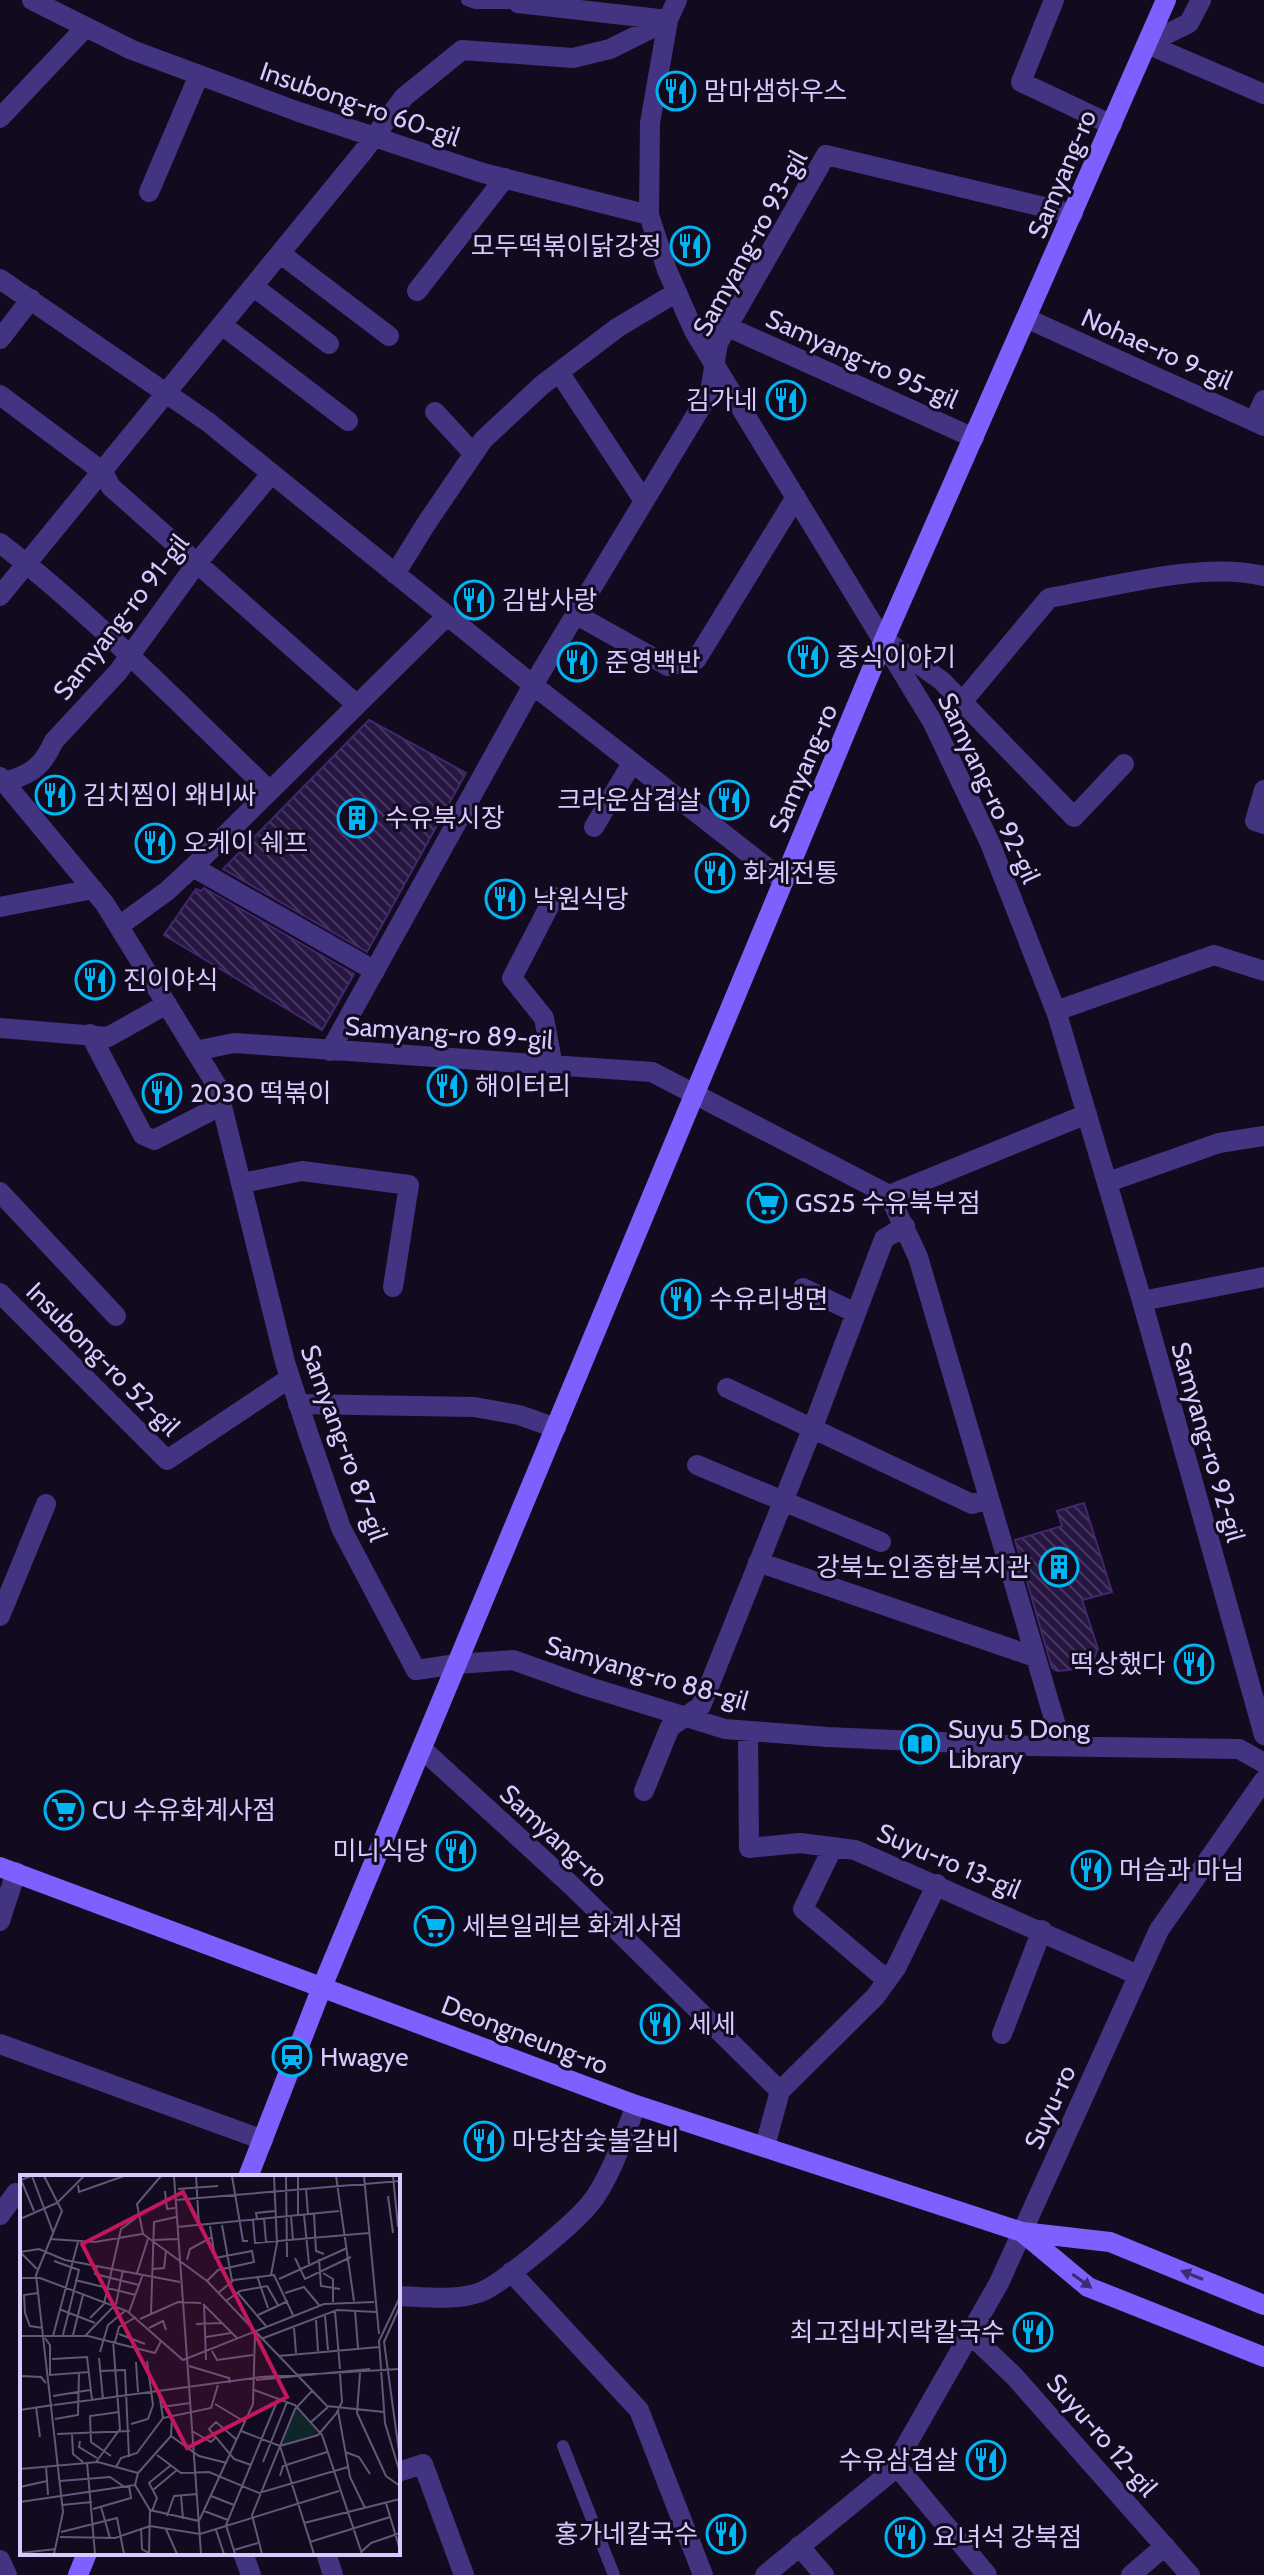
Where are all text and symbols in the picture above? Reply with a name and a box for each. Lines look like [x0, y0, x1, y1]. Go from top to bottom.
street label: Insubong-ro 60-gil [256, 55, 464, 153]
restaurant icon: 맘마샘하우스 [655, 70, 697, 112]
place label: 맘마샘하우스 [704, 75, 848, 107]
street label: Samyang-ro [1021, 105, 1103, 243]
street label: Samyang-ro 93-gil [686, 145, 814, 341]
restaurant icon: 모두떡볶이닭강정 [669, 225, 711, 267]
place label: 모두떡볶이닭강정 [471, 230, 662, 262]
street label: Nohae-ro 9-gil [1076, 301, 1238, 397]
street label: Samyang-ro 95-gil [761, 302, 963, 416]
restaurant icon: 김가네 [765, 379, 807, 421]
place label: 김가네 [686, 384, 758, 416]
street label: Samyang-ro 91-gil [46, 528, 196, 706]
restaurant icon: 김밥사랑 [453, 579, 495, 621]
place label: 김밥사랑 [502, 584, 598, 616]
restaurant icon: 중식이야기 [787, 636, 829, 678]
restaurant icon: 준영백반 [556, 641, 598, 683]
place label: 중식이야기 [836, 641, 956, 673]
place label: 준영백반 [605, 646, 701, 678]
street label: Samyang-ro 92-gil [931, 688, 1047, 888]
street label: Samyang-ro [762, 699, 844, 837]
restaurant icon: 김치찜이 왜비싸 [34, 774, 76, 816]
place label: 김치찜이 왜비싸 [83, 779, 256, 811]
restaurant icon: 크라운삼겹살 [708, 779, 750, 821]
place label: 크라운삼겹살 [557, 784, 701, 816]
building icon: 수유북시장 [336, 797, 378, 839]
place label: 수유북시장 [385, 802, 505, 834]
restaurant icon: 오케이 쉐프 [134, 822, 176, 864]
place label: 오케이 쉐프 [183, 827, 308, 859]
restaurant icon: 화계전통 [694, 852, 736, 894]
place label: 화계전통 [743, 857, 839, 889]
restaurant icon: 낙원식당 [484, 878, 526, 920]
place label: 낙원식당 [533, 883, 629, 915]
restaurant icon: 진이야식 [74, 959, 116, 1001]
place label: 진이야식 [123, 964, 219, 996]
street label: Samyang-ro 89-gil [344, 1010, 554, 1056]
restaurant icon: 해이터리 [426, 1065, 468, 1107]
place label: 해이터리 [475, 1070, 571, 1102]
restaurant icon: 2030 떡볶이 [141, 1072, 183, 1114]
place label: 2030 떡볶이 [190, 1077, 332, 1109]
supermarket icon: GS25 수유북부점 [746, 1182, 788, 1224]
place label: GS25 수유북부점 [795, 1187, 981, 1219]
street label: Insubong-ro 52-gil [20, 1276, 186, 1442]
restaurant icon: 수유리냉면 [660, 1278, 702, 1320]
place label: 수유리냉면 [709, 1283, 829, 1315]
street label: Samyang-ro 92-gil [1164, 1338, 1252, 1546]
street label: Samyang-ro 87-gil [294, 1340, 394, 1546]
building icon: 강북노인종합복지관 [1038, 1546, 1080, 1588]
place label: 강북노인종합복지관 [816, 1551, 1031, 1583]
street label: Samyang-ro 88-gil [542, 1629, 752, 1717]
restaurant icon: 떡상했다 [1173, 1643, 1215, 1685]
place label: 떡상했다 [1070, 1648, 1166, 1680]
place label: Suyu 5 Dong Library [948, 1713, 1091, 1775]
library icon: Suyu 5 Dong Library [899, 1723, 941, 1765]
street label: Samyang-ro [493, 1778, 615, 1894]
supermarket icon: CU 수유화계사점 [43, 1789, 85, 1831]
place label: CU 수유화계사점 [92, 1794, 276, 1826]
street label: Suyu-ro 13-gil [872, 1816, 1026, 1906]
restaurant icon: 미니식당 [435, 1830, 477, 1872]
place label: 미니식당 [332, 1835, 428, 1867]
restaurant icon: 머슴과 마님 [1070, 1849, 1112, 1891]
place label: 머슴과 마님 [1119, 1854, 1244, 1886]
supermarket icon: 세븐일레븐 화계사점 [413, 1905, 455, 1947]
place label: 세븐일레븐 화계사점 [462, 1910, 683, 1942]
street label: Deongneung-ro [437, 1989, 613, 2081]
restaurant icon: 세세 [639, 2003, 681, 2045]
place label: 세세 [688, 2008, 736, 2040]
station icon: Hwagye [271, 2036, 313, 2078]
place label: Hwagye [320, 2041, 409, 2073]
street label: Suyu-ro [1017, 2060, 1083, 2154]
restaurant icon: 마당참숯불갈비 [463, 2120, 505, 2162]
place label: 마당참숯불갈비 [512, 2125, 679, 2157]
inset map [20, 2175, 400, 2555]
one-way arrow [1180, 2269, 1204, 2282]
one-way arrow [1072, 2273, 1093, 2288]
restaurant icon: 최고집바지락칼국수 [1012, 2311, 1054, 2353]
place label: 최고집바지락칼국수 [790, 2316, 1005, 2348]
street label: Suyu-ro 12-gil [1040, 2367, 1164, 2503]
restaurant icon: 수유삼겹살 [965, 2439, 1007, 2481]
place label: 수유삼겹살 [838, 2444, 958, 2476]
restaurant icon: 홍가네칼국수 [705, 2513, 747, 2555]
restaurant icon: 요녀석 강북점 [884, 2516, 926, 2558]
place label: 홍가네칼국수 [554, 2518, 698, 2550]
place label: 요녀석 강북점 [933, 2521, 1082, 2553]

